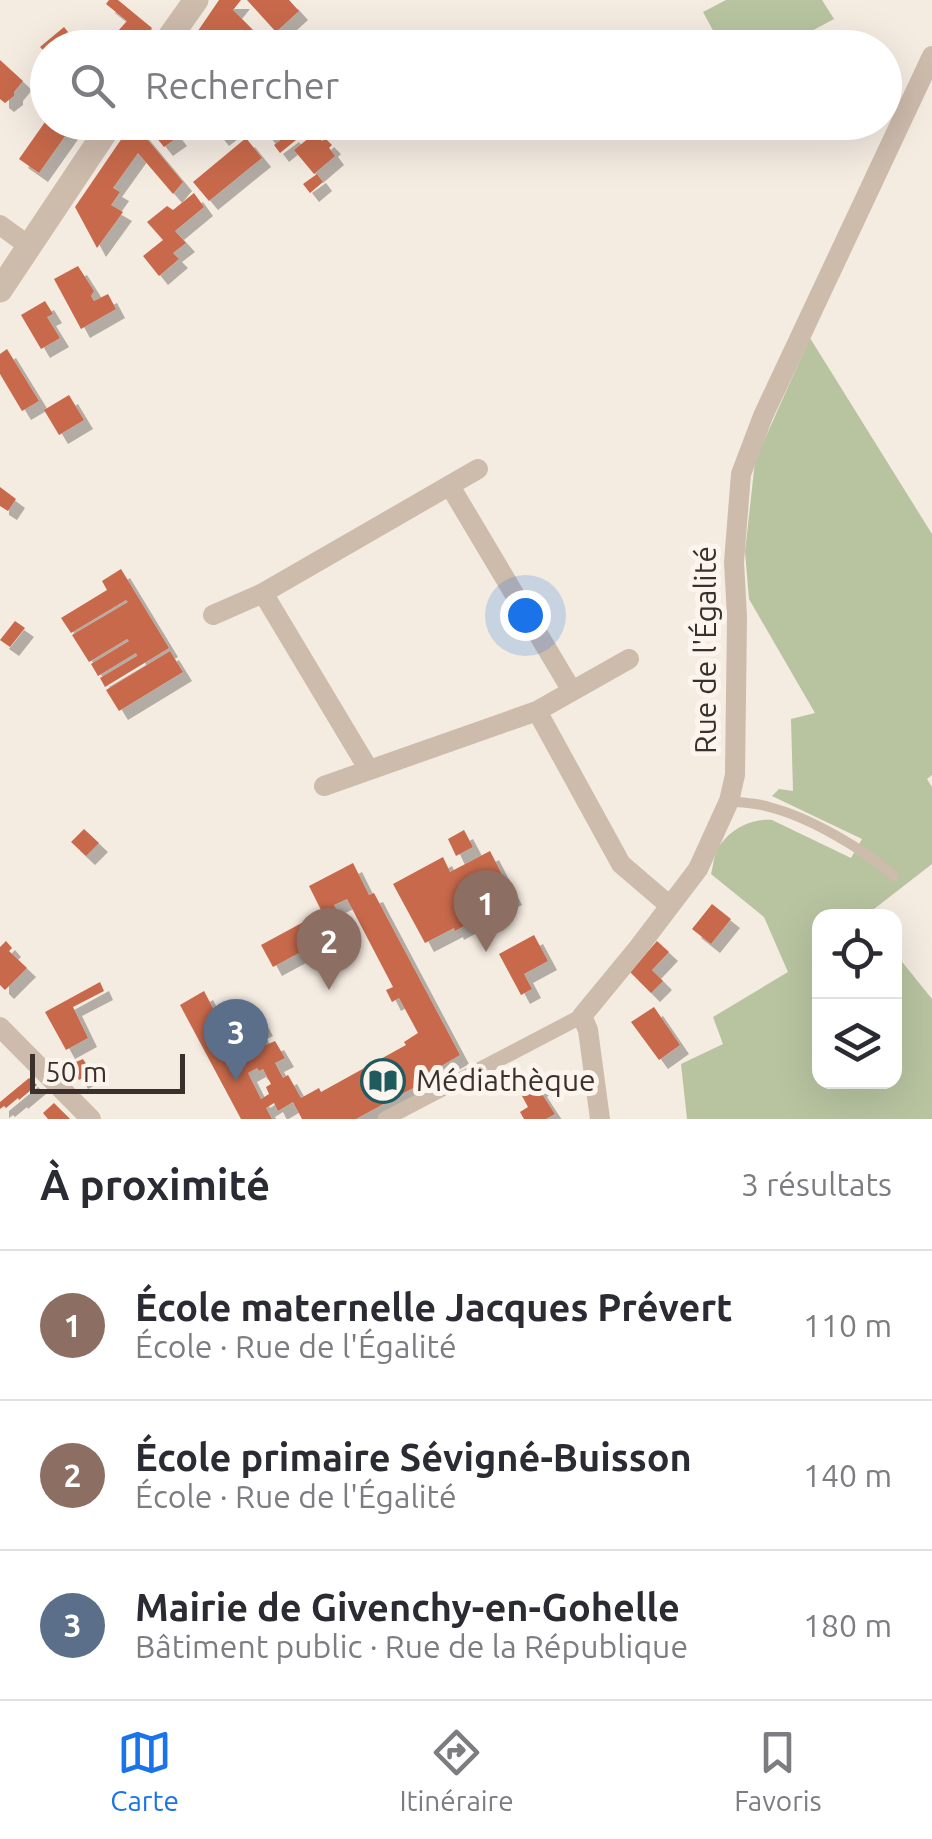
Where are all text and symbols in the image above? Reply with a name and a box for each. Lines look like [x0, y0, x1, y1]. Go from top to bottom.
search box [30, 30, 902, 140]
icon: search [65, 58, 120, 113]
text: Rechercher [145, 64, 339, 106]
street label: Rue de l'Égalité [687, 546, 722, 754]
your location [500, 590, 551, 641]
pin: 1 [454, 870, 518, 952]
pin: 2 [296, 908, 362, 990]
map controls [812, 909, 902, 1089]
button: locate [812, 909, 902, 999]
pin: 3 [204, 998, 268, 1081]
button: layers [812, 999, 902, 1089]
scale bar [30, 1049, 185, 1094]
text: 50 m [45, 1056, 107, 1087]
library icon: Médiathèque [360, 1058, 406, 1104]
place label: Médiathèque [416, 1063, 596, 1097]
text: À proximité [40, 1161, 270, 1208]
text: 3 résultats [741, 1166, 892, 1202]
text: École maternelle Jacques Prévert [135, 1286, 732, 1328]
text: 1 [63, 1307, 82, 1343]
text: 110 m [803, 1307, 892, 1343]
text: École · Rue de l'Égalité [135, 1328, 457, 1364]
text: École primaire Sévigné-Buisson [135, 1436, 692, 1478]
text: 2 [63, 1457, 82, 1493]
text: 140 m [803, 1457, 892, 1493]
text: École · Rue de l'Égalité [135, 1478, 457, 1514]
text: Mairie de Givenchy-en-Gohelle [135, 1586, 680, 1628]
text: 3 [63, 1607, 82, 1643]
text: 180 m [803, 1607, 892, 1643]
text: Bâtiment public · Rue de la République [135, 1628, 688, 1664]
tab: Carte [110, 1725, 179, 1816]
tab: Itinéraire [399, 1725, 514, 1816]
tab: Favoris [734, 1725, 822, 1816]

